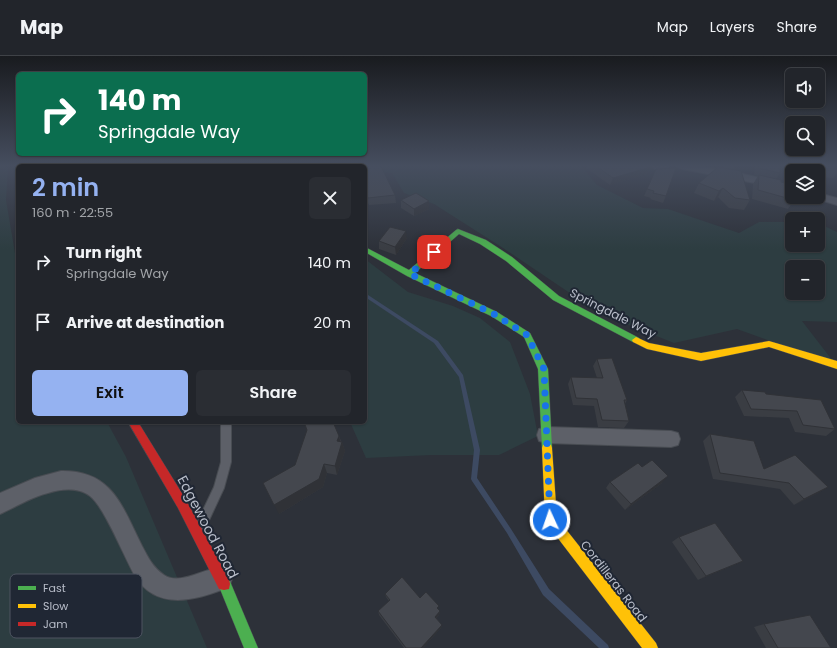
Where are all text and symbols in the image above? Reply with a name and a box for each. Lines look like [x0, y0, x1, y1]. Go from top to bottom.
text: Map [20, 14, 63, 41]
text: Map [657, 17, 688, 37]
text: Layers [710, 17, 754, 37]
text: Share [776, 17, 817, 37]
map controls [785, 68, 825, 300]
button: sound [785, 68, 825, 108]
text: 140 m [98, 81, 181, 120]
icon: right [32, 88, 84, 140]
button: search [785, 116, 825, 156]
text: Springdale Way [98, 119, 240, 144]
button: layers [785, 164, 825, 204]
text: 2 min [32, 171, 99, 204]
button: close [309, 177, 351, 219]
text: 160 m · 22:55 [32, 203, 113, 222]
button: + [785, 212, 825, 252]
pin [417, 235, 451, 269]
icon: arrive [423, 241, 445, 263]
text: Turn right [66, 242, 142, 263]
icon: right [32, 251, 54, 273]
text: 140 m [308, 252, 351, 273]
button: − [785, 260, 825, 300]
text: Springdale Way [66, 264, 169, 283]
street label: Springdale Way [567, 284, 659, 342]
icon: arrive [32, 311, 54, 333]
text: Arrive at destination [66, 312, 224, 333]
text: 20 m [313, 312, 351, 333]
button: Exit [32, 370, 188, 416]
button: Share [196, 370, 351, 416]
street label: Edgewood Road [172, 472, 244, 582]
position arrow [529, 499, 571, 541]
street label: Cordilleras Road [577, 537, 651, 625]
legend [10, 574, 142, 638]
text: Fast [43, 580, 66, 596]
text: Slow [43, 598, 68, 614]
text: Jam [43, 616, 68, 632]

